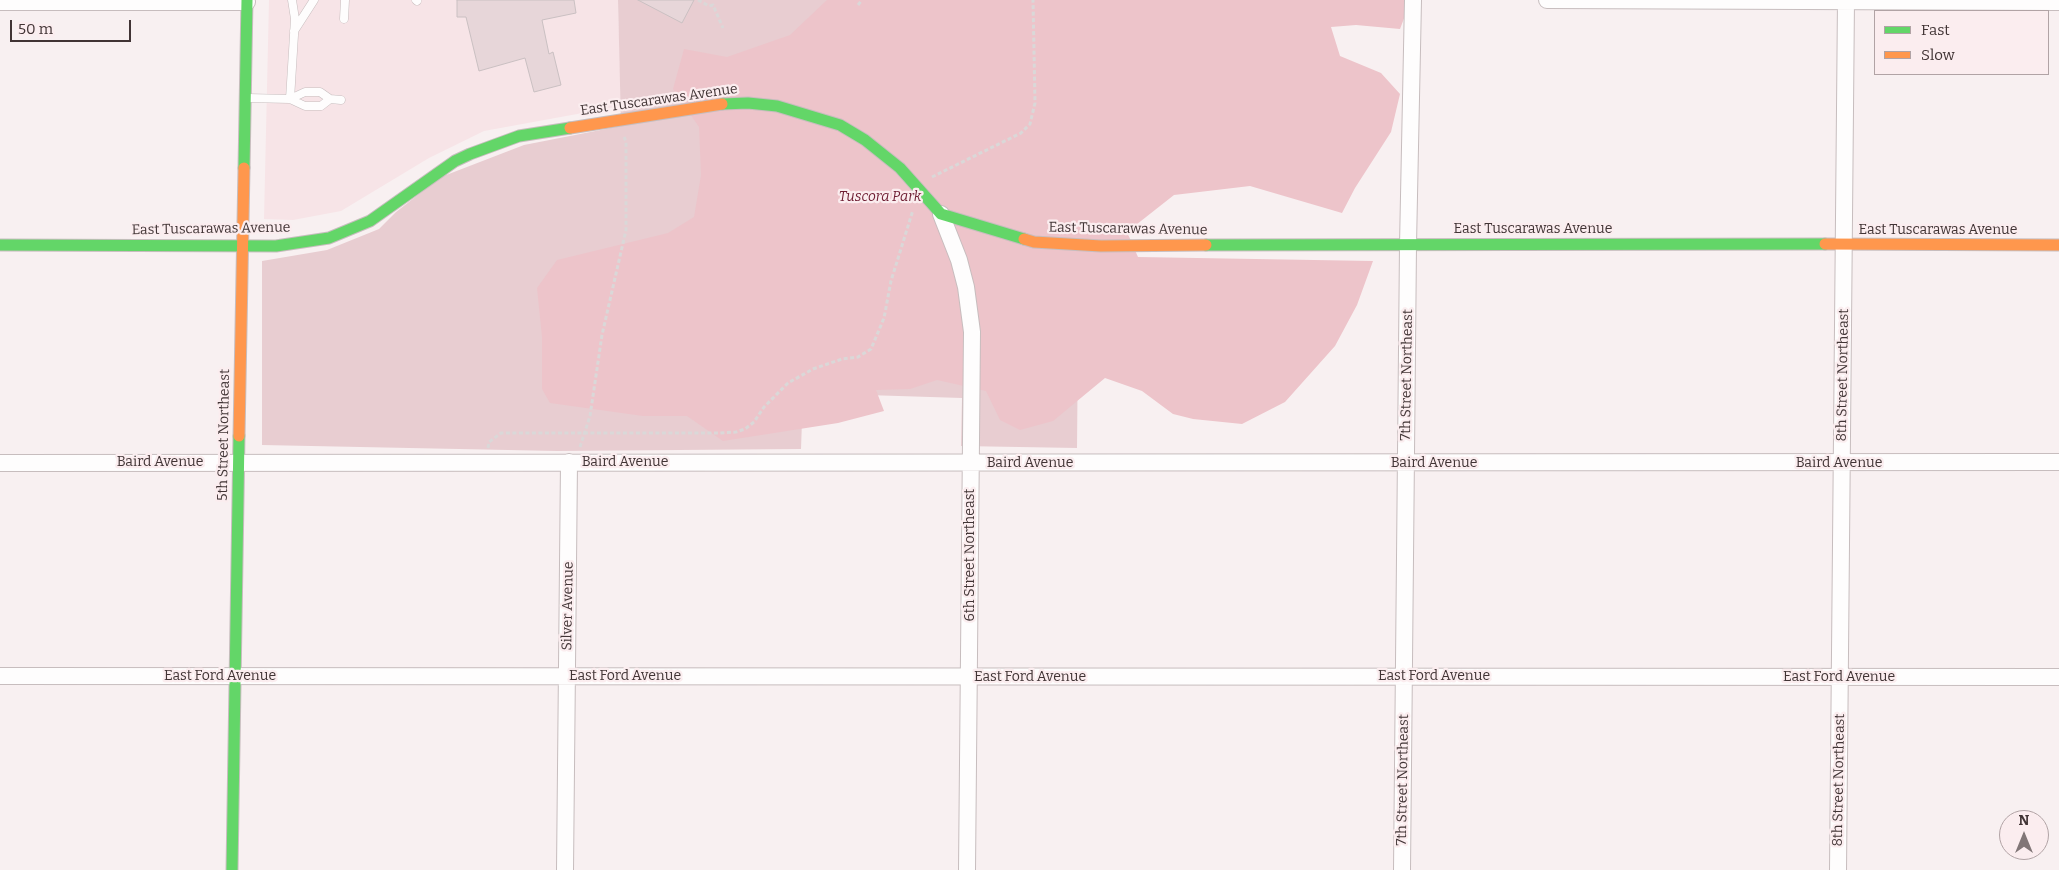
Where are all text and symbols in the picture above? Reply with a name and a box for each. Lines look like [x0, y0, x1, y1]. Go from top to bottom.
scale bar [12, 10, 134, 42]
legend [1874, 10, 2049, 75]
text: 50 m [18, 20, 53, 38]
text: Fast [1921, 21, 1950, 39]
text: Slow [1921, 46, 1955, 64]
street label: East Tuscarawas Avenue [579, 81, 739, 119]
park label: Tuscora Park [839, 189, 921, 205]
street label: East Tuscarawas Avenue [131, 219, 291, 239]
street label: East Tuscarawas Avenue [1048, 219, 1208, 239]
street label: East Tuscarawas Avenue [1454, 221, 1612, 237]
street label: East Tuscarawas Avenue [1859, 222, 2017, 238]
street label: 8th Street Northeast [1833, 308, 1853, 442]
street label: 7th Street Northeast [1397, 309, 1417, 441]
street label: 5th Street Northeast [214, 369, 234, 501]
street label: Baird Avenue [117, 454, 203, 470]
street label: Baird Avenue [582, 454, 668, 470]
street label: Baird Avenue [987, 455, 1073, 471]
street label: Baird Avenue [1391, 455, 1477, 471]
street label: Baird Avenue [1796, 455, 1882, 471]
street label: 6th Street Northeast [962, 489, 978, 621]
street label: Silver Avenue [559, 561, 577, 651]
street label: East Ford Avenue [164, 668, 276, 684]
street label: East Ford Avenue [569, 668, 681, 684]
street label: East Ford Avenue [1378, 668, 1490, 684]
street label: East Ford Avenue [974, 669, 1086, 685]
street label: East Ford Avenue [1783, 669, 1895, 685]
street label: 8th Street Northeast [1829, 713, 1849, 847]
street label: 7th Street Northeast [1393, 714, 1413, 846]
north arrow [1999, 810, 2049, 860]
text: N [2019, 812, 2029, 829]

